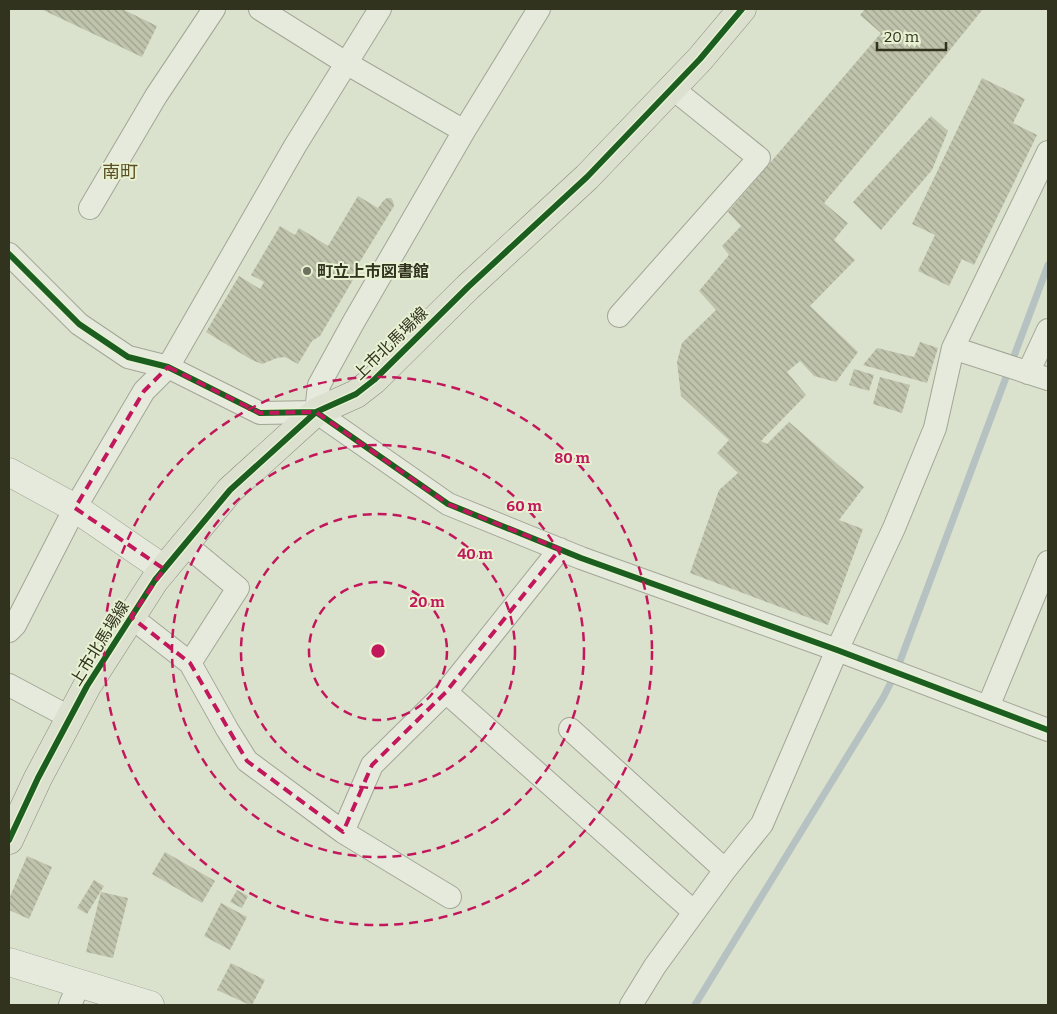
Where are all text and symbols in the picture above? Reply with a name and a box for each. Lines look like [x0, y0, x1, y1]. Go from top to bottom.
scale bar [877, 20, 946, 52]
text: 20 m [884, 28, 920, 46]
district label: 南町 [102, 161, 138, 183]
place label: 町立上市図書館 [317, 262, 429, 281]
marker: 町立上市図書館 [301, 265, 313, 277]
street label: 上市北馬場線 [349, 303, 431, 384]
text: 80 m [554, 449, 590, 467]
text: 60 m [506, 497, 542, 515]
text: 40 m [457, 545, 494, 563]
text: 20 m [410, 593, 445, 611]
street label: 上市北馬場線 [66, 598, 133, 689]
centre of rings [369, 642, 387, 660]

